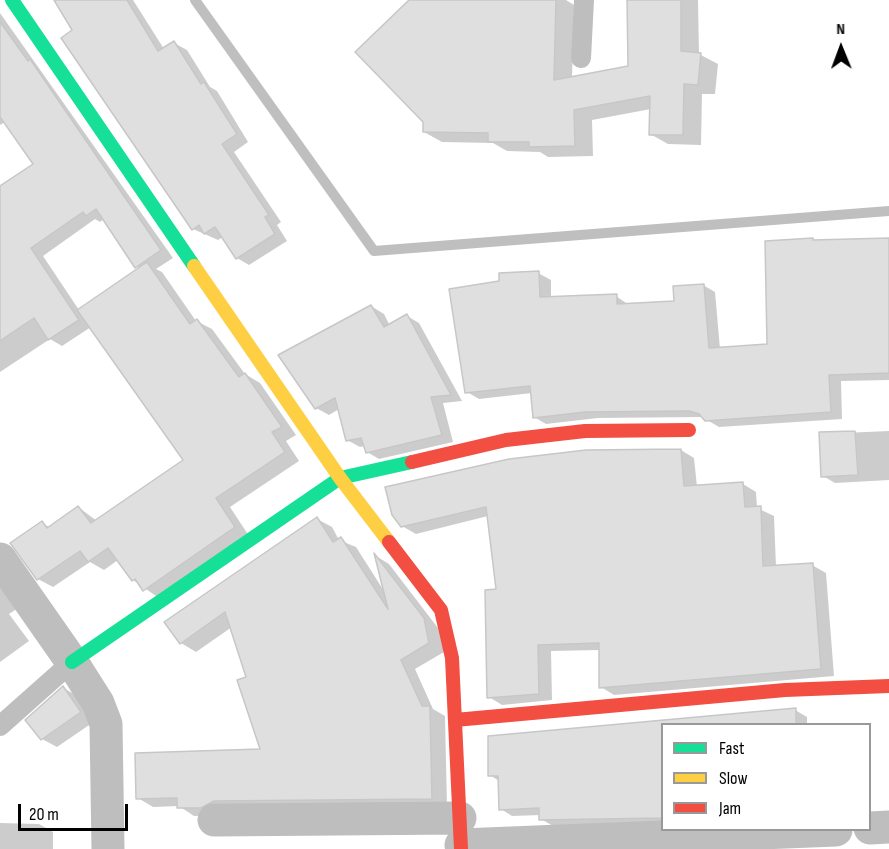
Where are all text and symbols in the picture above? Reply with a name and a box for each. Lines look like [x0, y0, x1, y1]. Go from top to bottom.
north arrow [811, 18, 871, 78]
text: N [836, 20, 845, 39]
legend [661, 723, 871, 831]
text: Fast [719, 738, 744, 759]
text: Slow [719, 768, 748, 789]
scale bar [21, 792, 130, 830]
text: Jam [719, 798, 741, 819]
text: 20 m [29, 804, 59, 825]

